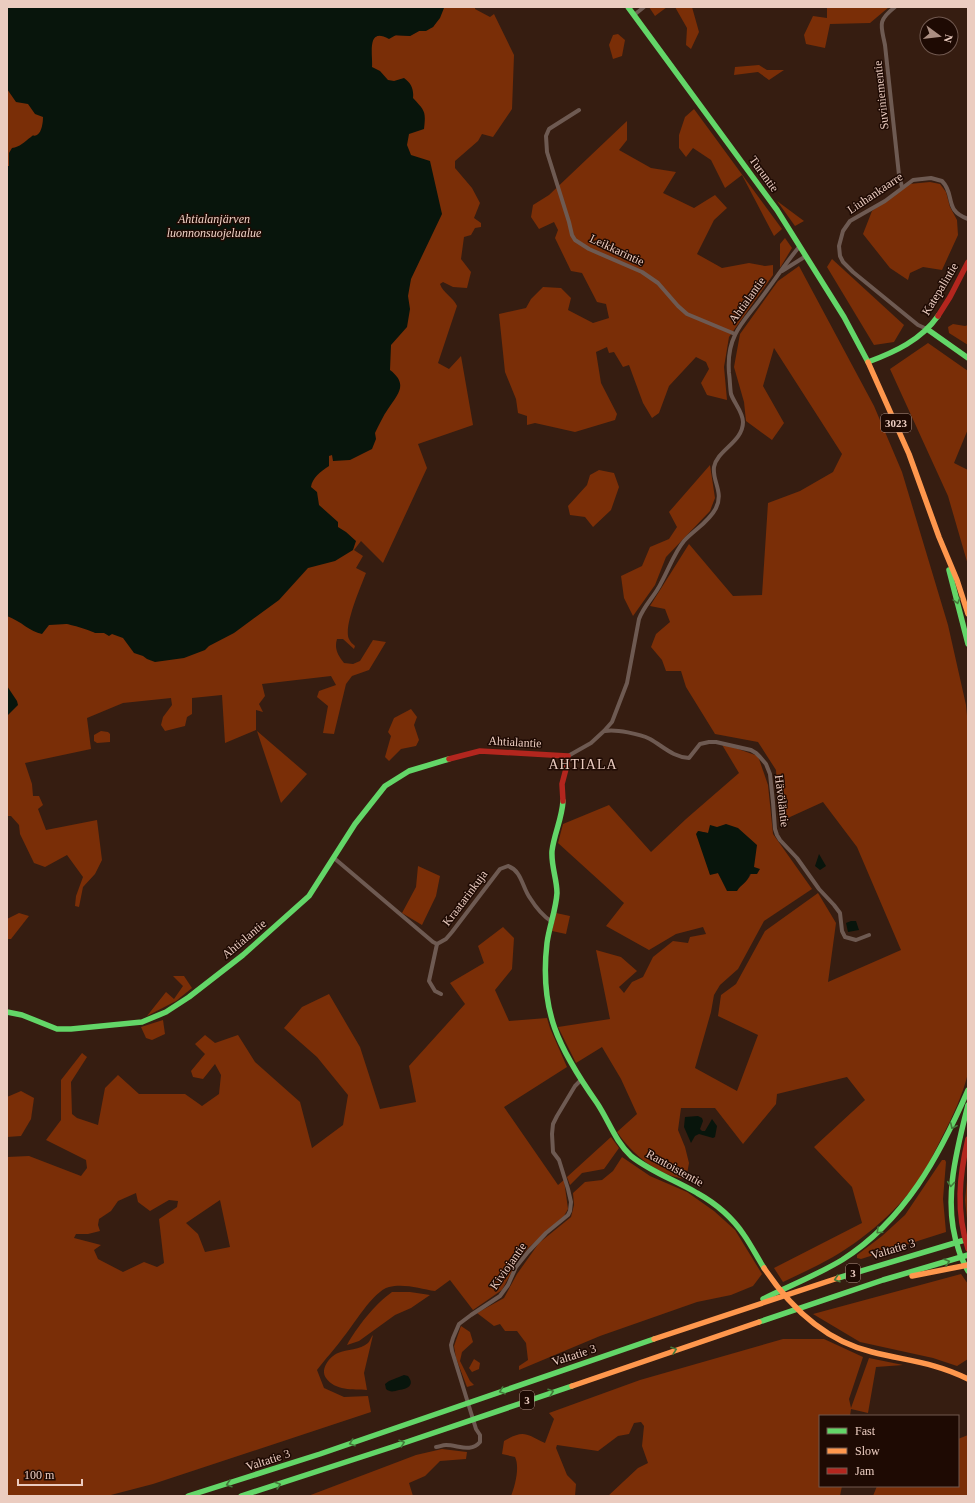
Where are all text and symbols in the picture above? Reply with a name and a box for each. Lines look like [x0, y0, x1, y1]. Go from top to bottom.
north arrow [919, 16, 959, 56]
text: N [942, 33, 955, 44]
street label: Suviniementie [870, 60, 892, 130]
street label: Turuntie [746, 153, 782, 195]
street label: Liuhankaarre [845, 169, 905, 217]
park label: Ahtialanjärven luonnonsuojelualue [167, 212, 262, 240]
street label: Leikkarintie [587, 231, 647, 269]
street label: Katepalintie [919, 260, 961, 318]
street label: Ahtialantie [726, 274, 768, 326]
road number: 3023 [881, 414, 911, 432]
one-way arrow [953, 598, 961, 604]
street label: Ahtialantie [488, 734, 542, 750]
district label: AHTIALA [548, 757, 618, 772]
street label: Hävöläntie [772, 774, 792, 828]
street label: Kraatarinkuja [440, 867, 491, 929]
street label: Ahtialantie [219, 916, 269, 962]
one-way arrow [950, 1121, 958, 1129]
street label: Rantoistentie [644, 1147, 706, 1189]
one-way arrow [947, 1181, 956, 1187]
one-way arrow [876, 1227, 884, 1234]
street label: Valtatie 3 [869, 1236, 917, 1262]
street label: Kiviojantie [487, 1240, 529, 1292]
one-way arrow [943, 1258, 950, 1267]
road number: 3 [846, 1264, 860, 1282]
one-way arrow [834, 1274, 841, 1282]
street label: Valtatie 3 [550, 1341, 598, 1369]
one-way arrow [671, 1346, 678, 1355]
one-way arrow [499, 1387, 506, 1395]
one-way arrow [547, 1388, 554, 1396]
road number: 3 [520, 1391, 534, 1409]
legend [819, 1415, 959, 1487]
text: Fast [855, 1424, 876, 1438]
one-way arrow [349, 1438, 356, 1447]
one-way arrow [398, 1439, 405, 1448]
text: Slow [855, 1444, 880, 1458]
street label: Valtatie 3 [244, 1446, 292, 1474]
scale bar [18, 1461, 82, 1487]
text: Jam [855, 1464, 875, 1478]
text: 100 m [24, 1468, 55, 1482]
one-way arrow [226, 1479, 233, 1488]
one-way arrow [275, 1481, 282, 1489]

